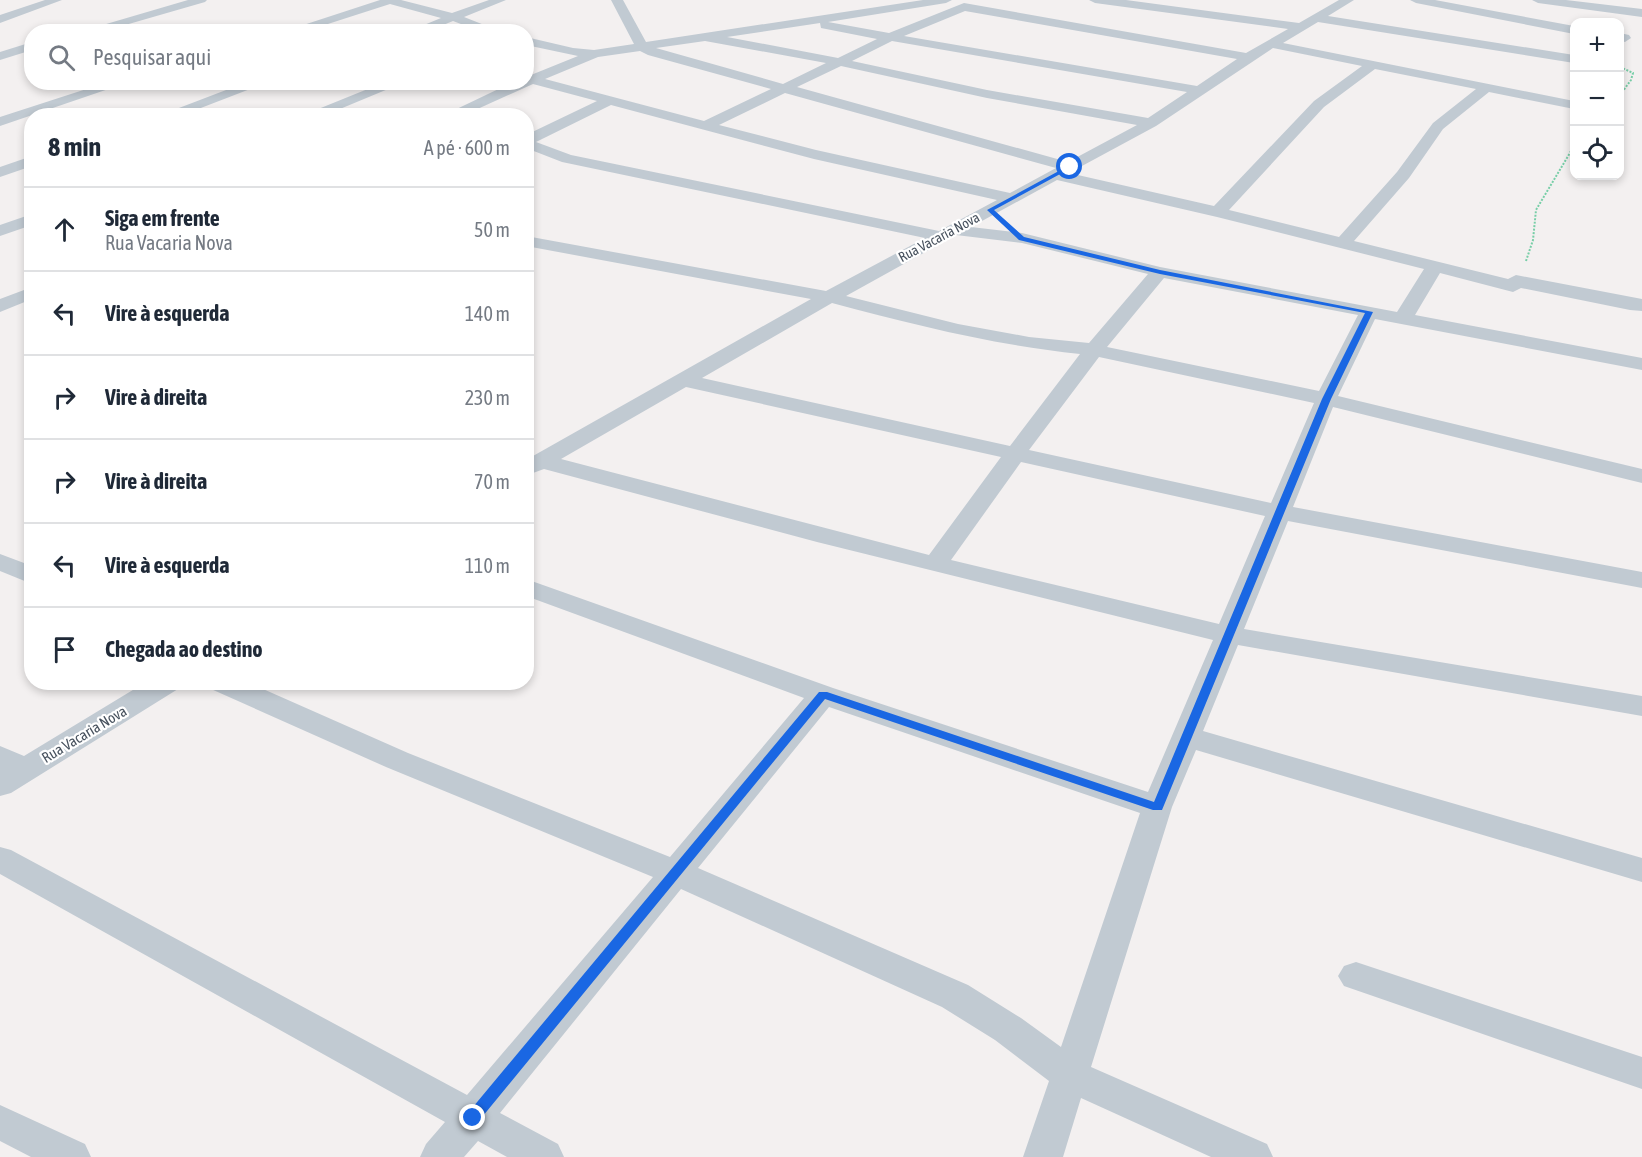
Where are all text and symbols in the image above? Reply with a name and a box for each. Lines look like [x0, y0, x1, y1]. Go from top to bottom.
map controls [1570, 18, 1624, 180]
button: + [1570, 18, 1624, 72]
search box [24, 24, 534, 90]
icon: search [45, 41, 78, 74]
text: Pesquisar aqui [93, 44, 211, 70]
button: − [1570, 72, 1624, 126]
button: locate [1570, 126, 1624, 180]
text: 8 min [48, 132, 101, 162]
text: A pé · 600 m [424, 136, 510, 159]
route start [1056, 153, 1082, 179]
text: Siga em frente [105, 205, 220, 231]
street label: Rua Vacaria Nova [896, 209, 982, 265]
icon: ahead [48, 213, 81, 246]
text: 50 m [474, 218, 510, 241]
text: Rua Vacaria Nova [105, 231, 233, 254]
icon: left [48, 297, 81, 330]
text: Vire à esquerda [105, 300, 230, 326]
text: 140 m [465, 302, 510, 325]
icon: right [48, 381, 81, 414]
text: Vire à direita [105, 384, 207, 410]
text: 230 m [465, 386, 510, 409]
icon: right [48, 465, 81, 498]
text: Vire à direita [105, 468, 207, 494]
text: 70 m [474, 470, 510, 493]
icon: left [48, 549, 81, 582]
text: Vire à esquerda [105, 552, 230, 578]
text: 110 m [465, 554, 510, 577]
icon: arrive [48, 633, 81, 666]
text: Chegada ao destino [105, 636, 263, 662]
street label: Rua Vacaria Nova [39, 702, 129, 766]
route end [459, 1104, 485, 1130]

